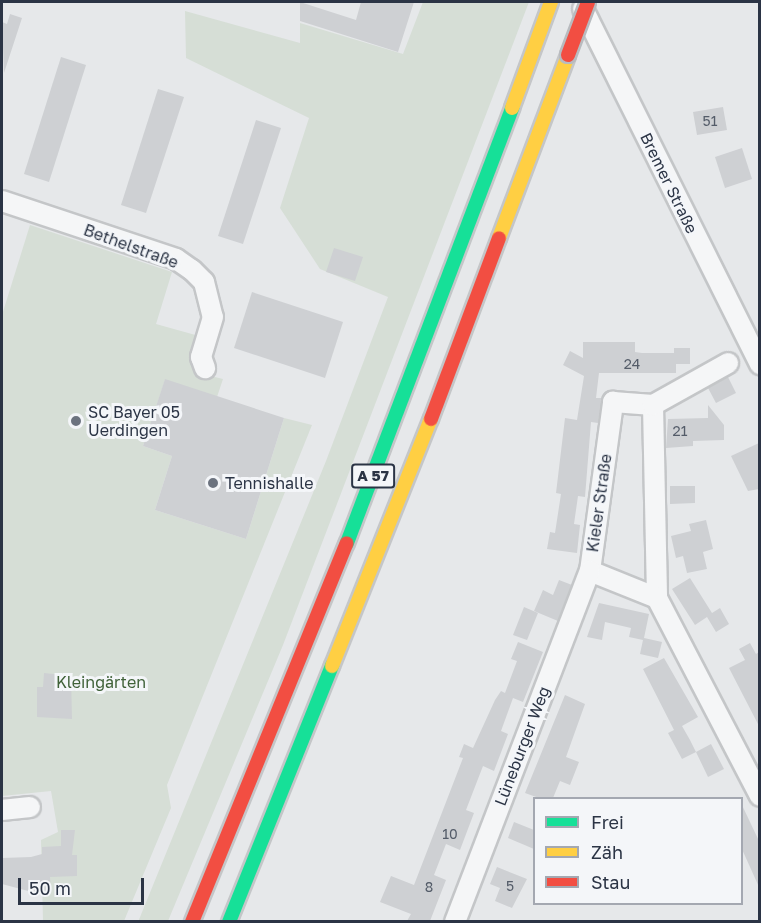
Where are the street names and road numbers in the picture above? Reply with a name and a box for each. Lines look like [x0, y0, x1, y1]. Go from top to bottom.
street label: Bremer Straße [636, 129, 702, 237]
street label: Bethelstraße [81, 220, 181, 272]
street label: Kieler Straße [583, 453, 615, 553]
road number: A 57 [350, 464, 395, 488]
street label: Lüneburger Weg [490, 684, 554, 808]

